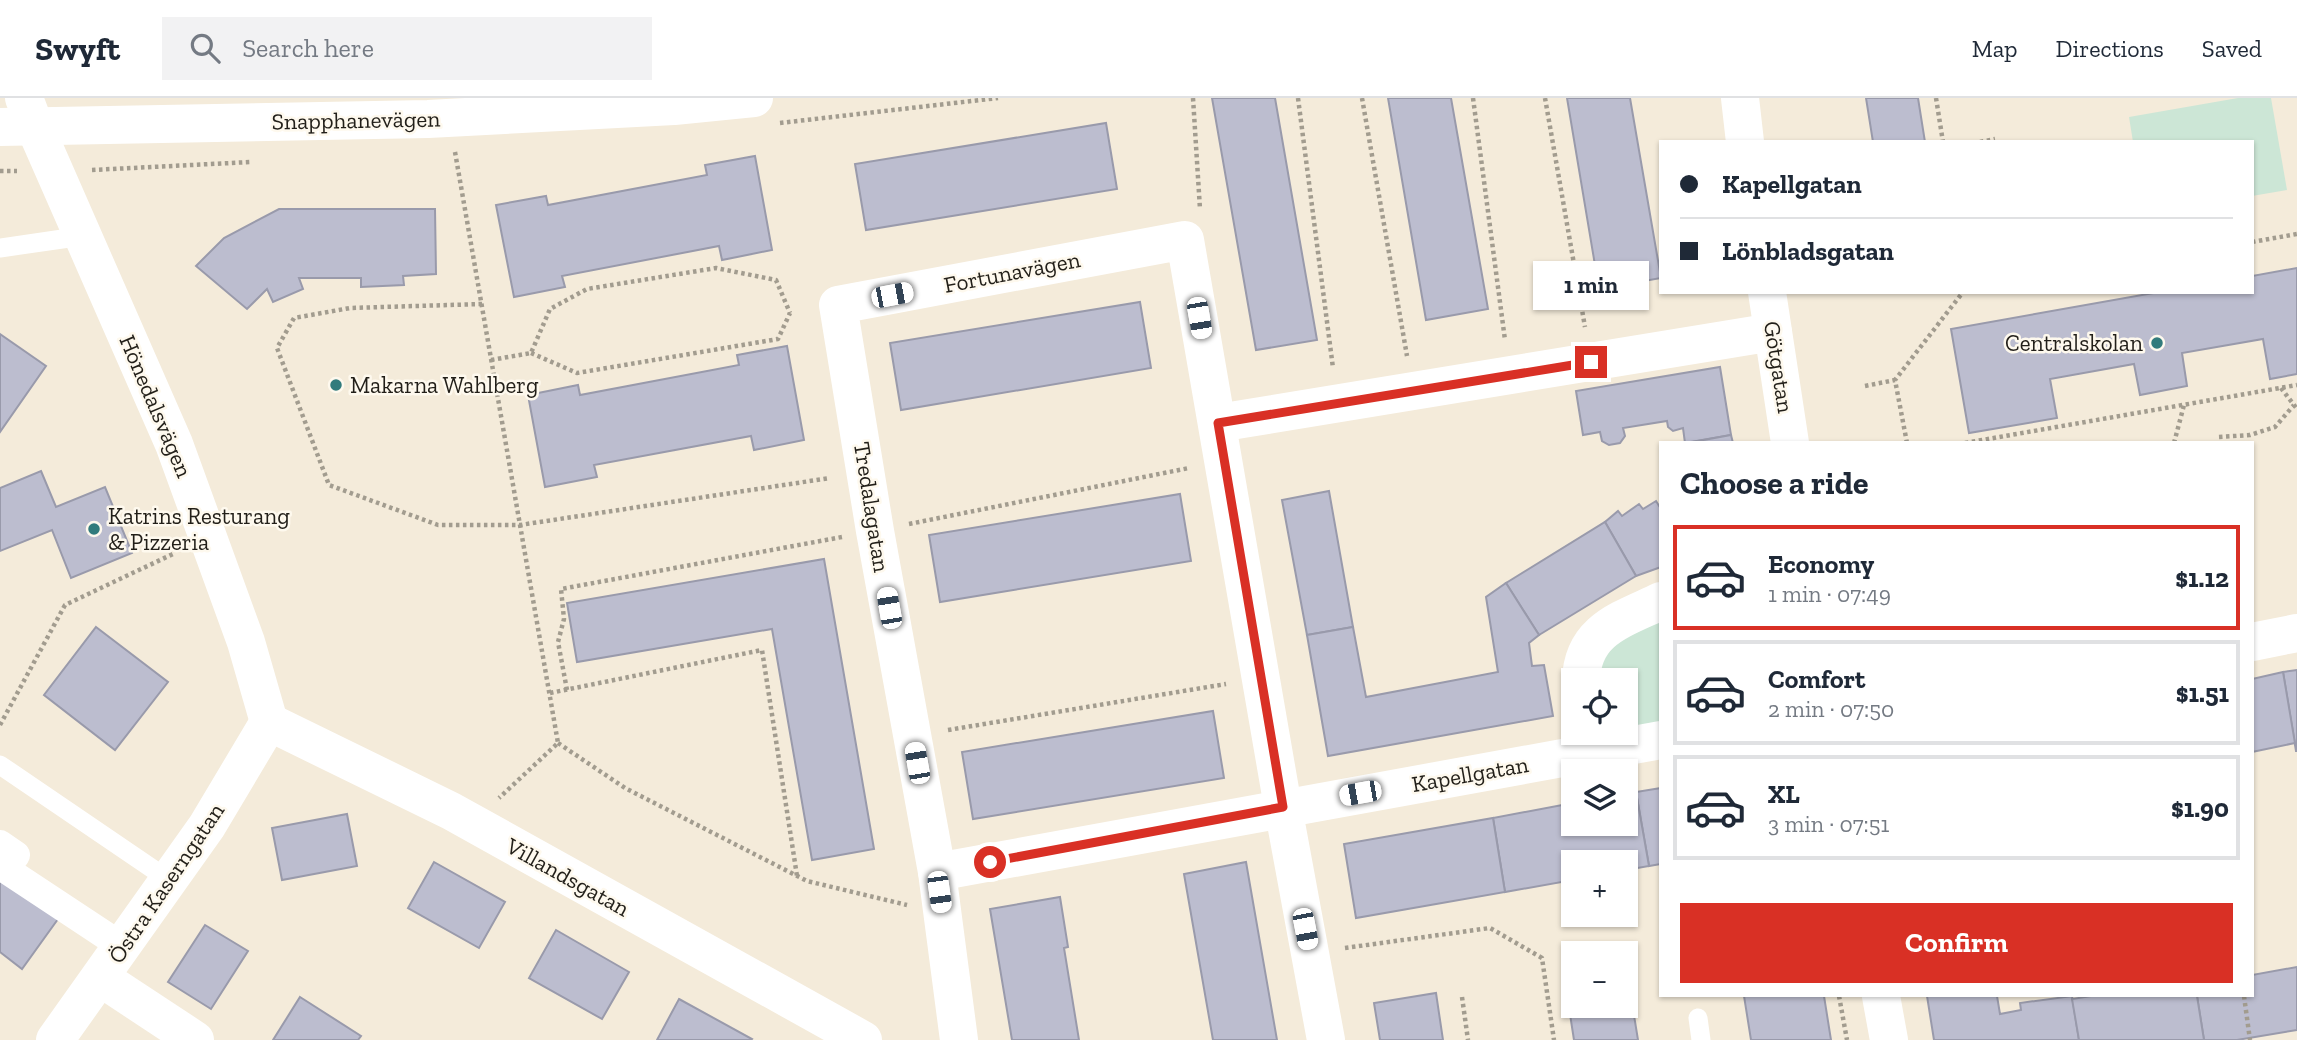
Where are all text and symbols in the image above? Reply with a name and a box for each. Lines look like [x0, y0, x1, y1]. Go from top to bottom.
search box [162, 17, 652, 80]
text: Swyft [35, 29, 120, 68]
icon: search [186, 29, 224, 67]
text: Search here [242, 32, 374, 64]
text: Map [1972, 34, 2018, 63]
text: Directions [2056, 34, 2164, 63]
text: Saved [2202, 34, 2262, 63]
street label: Snapphanevägen [271, 105, 441, 135]
text: Kapellgatan [1722, 168, 1862, 200]
text: Lönbladsgatan [1722, 235, 1894, 267]
street label: Fortunavägen [941, 245, 1083, 299]
callout: 1 min [1533, 260, 1649, 310]
text: 1 min [1564, 271, 1618, 299]
car [870, 281, 915, 309]
car [1186, 295, 1213, 341]
street label: Götgatan [1758, 319, 1800, 415]
place label: Centralskolan [2005, 329, 2143, 357]
street label: Hönedalsvägen [113, 331, 199, 481]
marker: Centralskolan [2149, 335, 2165, 351]
route end [1575, 346, 1607, 378]
place label: Makarna Wahlberg [350, 371, 539, 399]
marker: Makarna Wahlberg [328, 377, 344, 393]
street label: Tredalagatan [848, 440, 896, 574]
text: Choose a ride [1680, 464, 1868, 502]
place label: Katrins Resturang & Pizzeria [108, 502, 290, 556]
marker: Katrins Resturang & Pizzeria [86, 521, 102, 537]
icon: car [1684, 546, 1747, 609]
text: Economy [1768, 548, 1874, 580]
text: $1.12 [2175, 562, 2229, 594]
text: 1 min · 07:49 [1768, 580, 1891, 608]
car [876, 585, 903, 631]
icon: car [1684, 661, 1747, 724]
text: Comfort [1768, 663, 1865, 695]
map controls [1561, 668, 1638, 1018]
button: locate [1561, 668, 1638, 745]
text: $1.51 [2176, 677, 2229, 709]
text: 2 min · 07:50 [1768, 695, 1894, 723]
car [904, 740, 931, 786]
street label: Kapellgatan [1409, 750, 1531, 798]
button: layers [1561, 759, 1638, 836]
icon: car [1684, 776, 1747, 839]
text: XL [1768, 778, 1800, 810]
car [1338, 779, 1383, 807]
text: $1.90 [2171, 792, 2229, 824]
street label: Östra Kaserngatan [102, 797, 230, 969]
text: 3 min · 07:51 [1768, 810, 1889, 838]
street label: Villandsgatan [501, 831, 635, 922]
route start [974, 846, 1006, 878]
button: + [1561, 850, 1638, 927]
car [926, 870, 953, 914]
button: Confirm [1680, 903, 2233, 983]
car [1291, 906, 1320, 952]
button: − [1561, 941, 1638, 1018]

